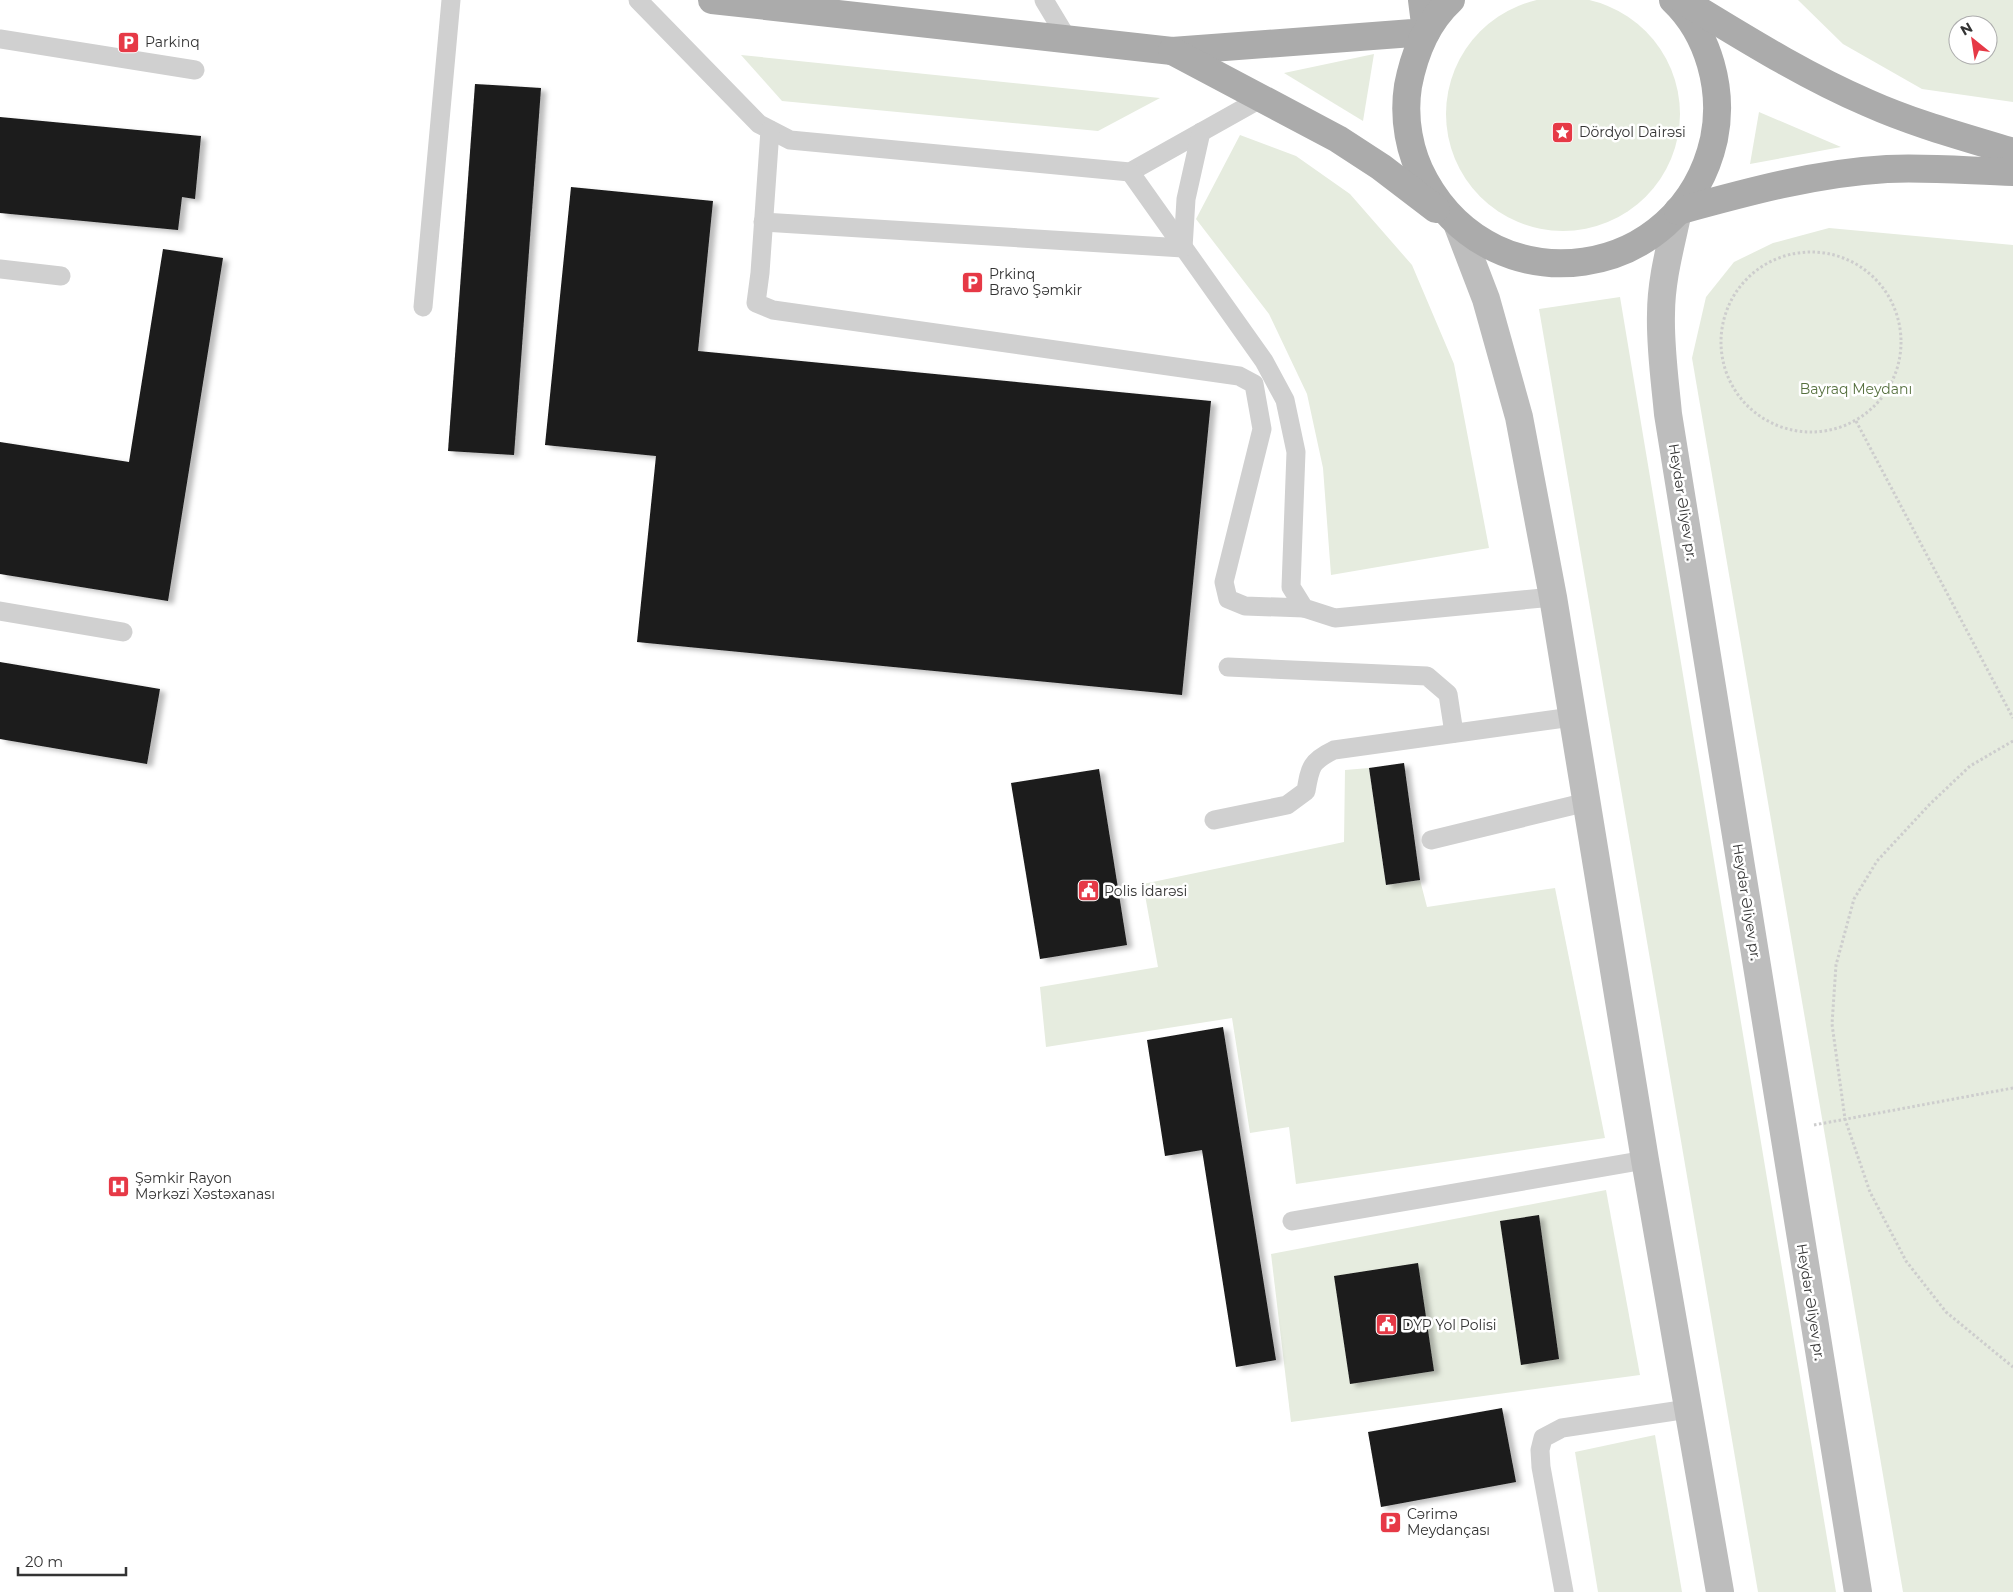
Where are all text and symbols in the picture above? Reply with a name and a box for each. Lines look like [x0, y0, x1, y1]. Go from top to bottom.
north arrow [1948, 15, 1998, 65]
text: N [1957, 18, 1976, 39]
parking icon: Parkinq [117, 30, 141, 54]
place label: Parkinq [145, 33, 200, 51]
place icon: Dördyol Dairəsi [1551, 120, 1575, 144]
place label: Dördyol Dairəsi [1579, 123, 1686, 141]
place label: Prkinq Bravo Şəmkir [989, 265, 1083, 299]
parking icon: Prkinq Bravo Şəmkir [961, 270, 985, 294]
park label: Bayraq Meydanı [1800, 380, 1912, 398]
street label: Heydər Əliyev pr. [1665, 442, 1701, 562]
street label: Heydər Əliyev pr. [1729, 842, 1765, 962]
public building icon: Polis İdarəsi [1076, 879, 1100, 903]
place label: Polis İdarəsi [1104, 882, 1187, 900]
place label: Şəmkir Rayon Mərkəzi Xəstəxanası [135, 1169, 275, 1203]
hospital icon: Şəmkir Rayon Mərkəzi Xəstəxanası [107, 1174, 131, 1198]
street label: Heydər Əliyev pr. [1793, 1242, 1829, 1362]
public building icon: DYP Yol Polisi [1374, 1313, 1398, 1337]
place label: DYP Yol Polisi [1402, 1316, 1497, 1334]
place label: Cərimə Meydançası [1407, 1505, 1490, 1539]
parking icon: Cərimə Meydançası [1379, 1510, 1403, 1534]
scale bar [18, 1544, 125, 1576]
text: 20 m [25, 1552, 63, 1571]

